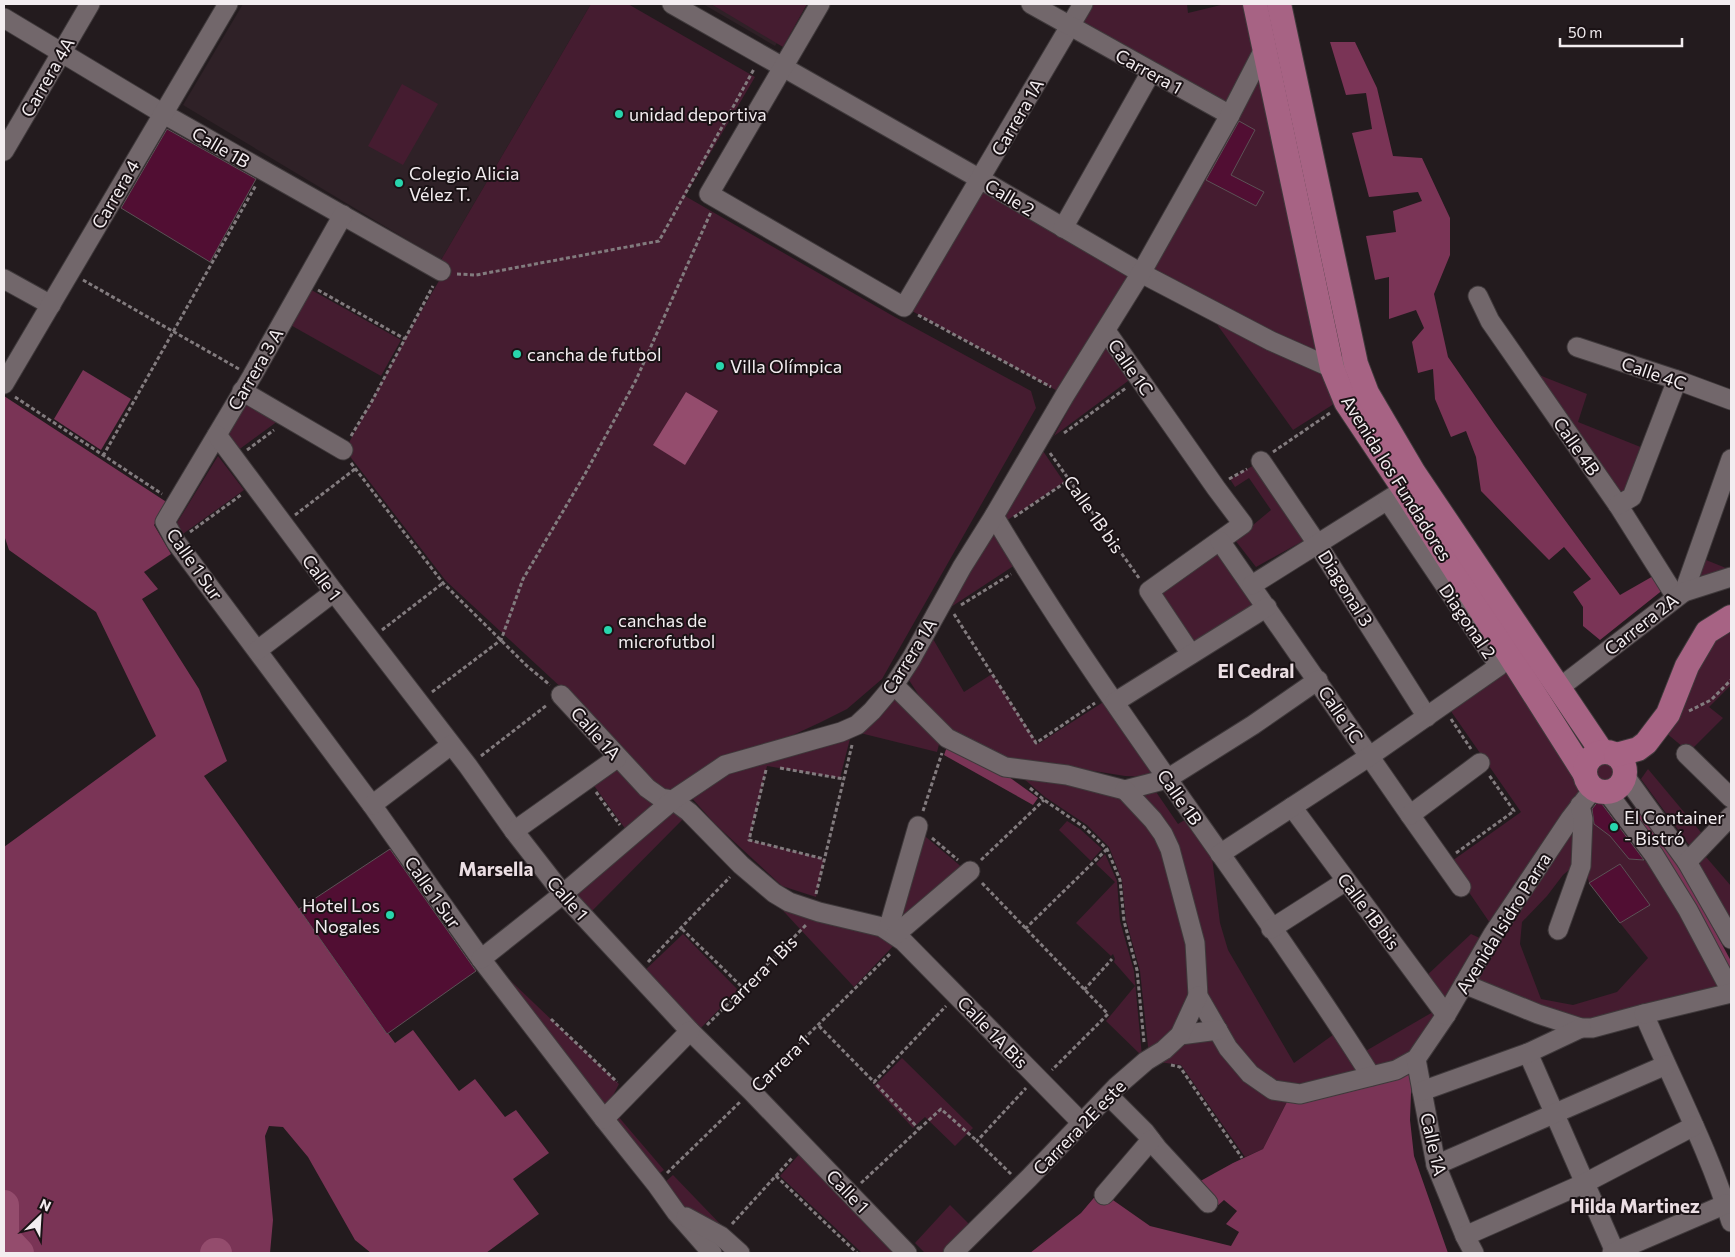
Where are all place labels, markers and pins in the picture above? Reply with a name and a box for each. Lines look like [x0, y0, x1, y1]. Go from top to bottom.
place label: unidad deportiva [629, 103, 767, 125]
marker: unidad deportiva [613, 108, 625, 120]
place label: Colegio Alicia Vélez T. [409, 162, 519, 205]
marker: Colegio Alicia Vélez T. [393, 177, 405, 189]
place label: cancha de futbol [527, 343, 662, 365]
marker: cancha de futbol [511, 348, 523, 360]
place label: Villa Olímpica [730, 355, 842, 377]
marker: Villa Olímpica [714, 360, 726, 372]
place label: canchas de microfutbol [618, 609, 715, 652]
marker: canchas de microfutbol [602, 624, 614, 636]
place label: El Container - Bistró [1624, 806, 1725, 849]
marker: El Container - Bistró [1608, 821, 1620, 833]
place label: Hotel Los Nogales [302, 894, 380, 937]
marker: Hotel Los Nogales [384, 909, 396, 921]

